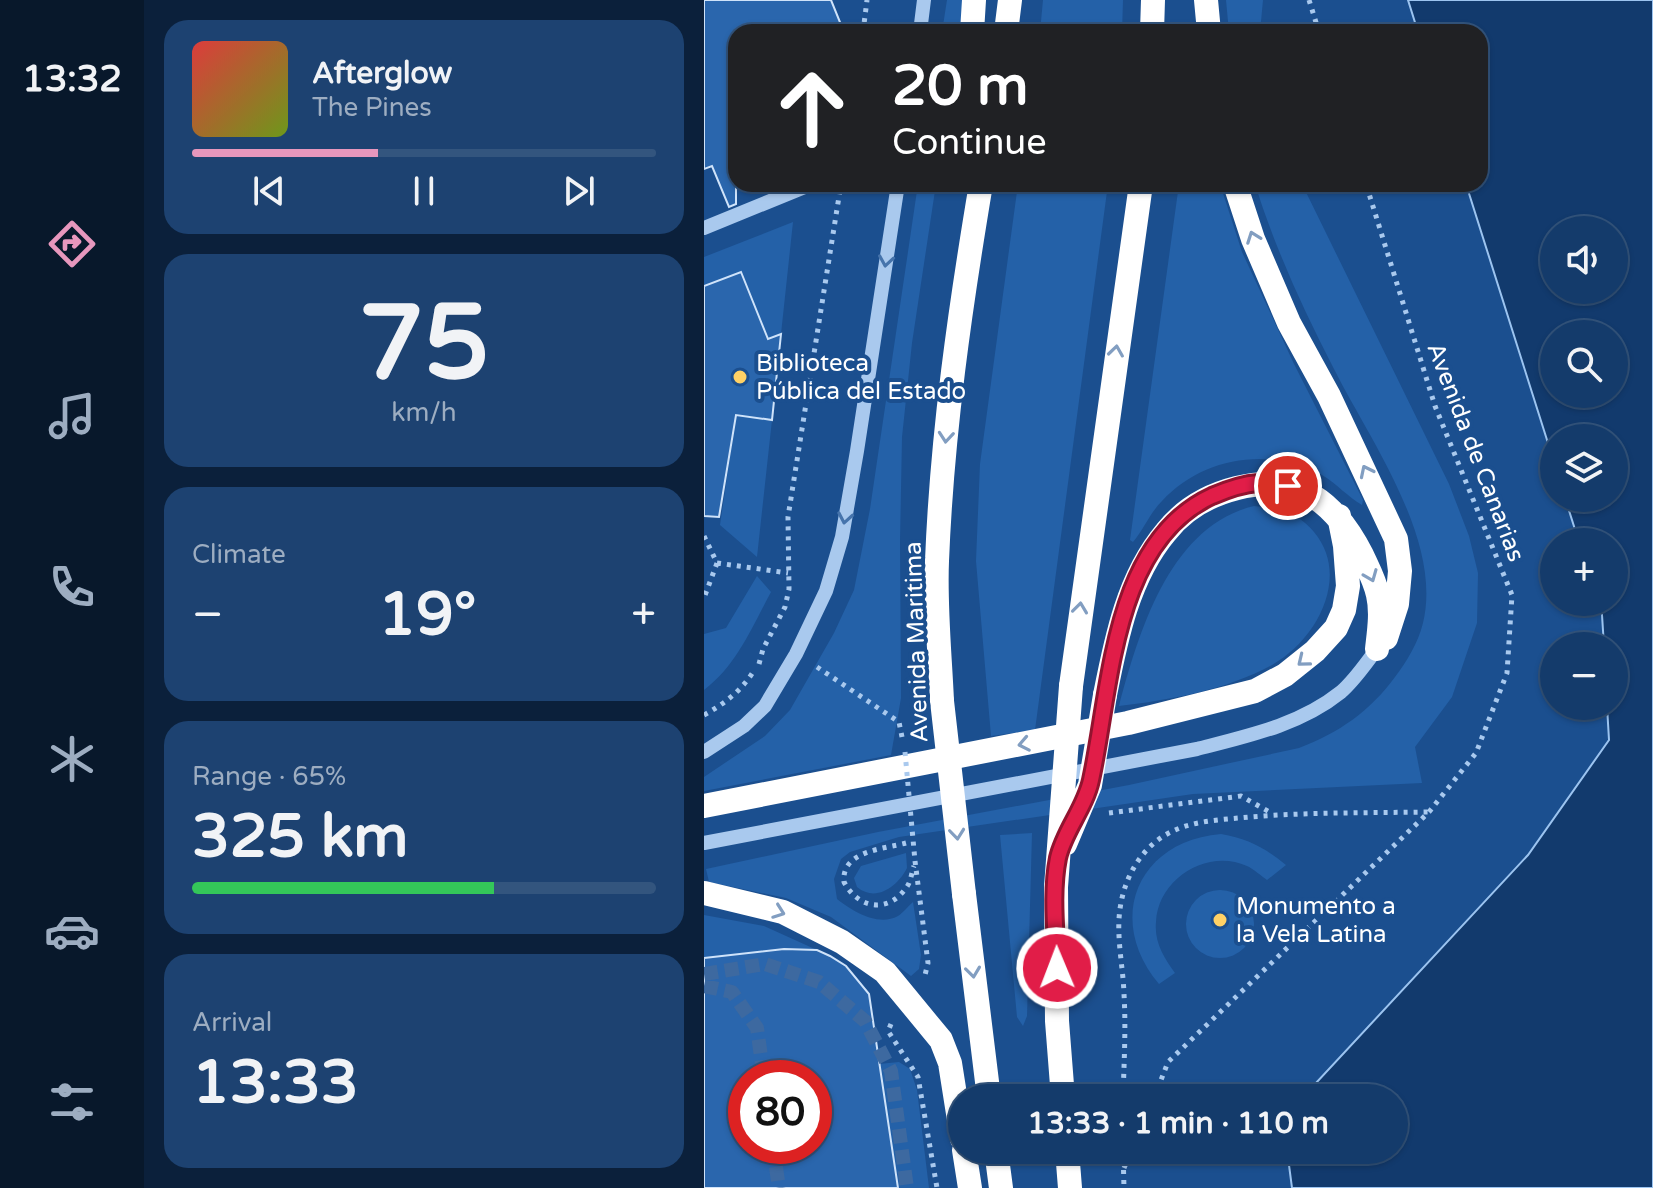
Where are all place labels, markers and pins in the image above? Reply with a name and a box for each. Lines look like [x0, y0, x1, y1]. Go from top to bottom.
place label: Biblioteca Pública del Estado [756, 349, 966, 406]
marker: Biblioteca Pública del Estado [731, 368, 749, 386]
pin [1254, 452, 1322, 520]
place label: Monumento a la Vela Latina [1236, 892, 1396, 949]
marker: Monumento a la Vela Latina [1211, 911, 1229, 929]

